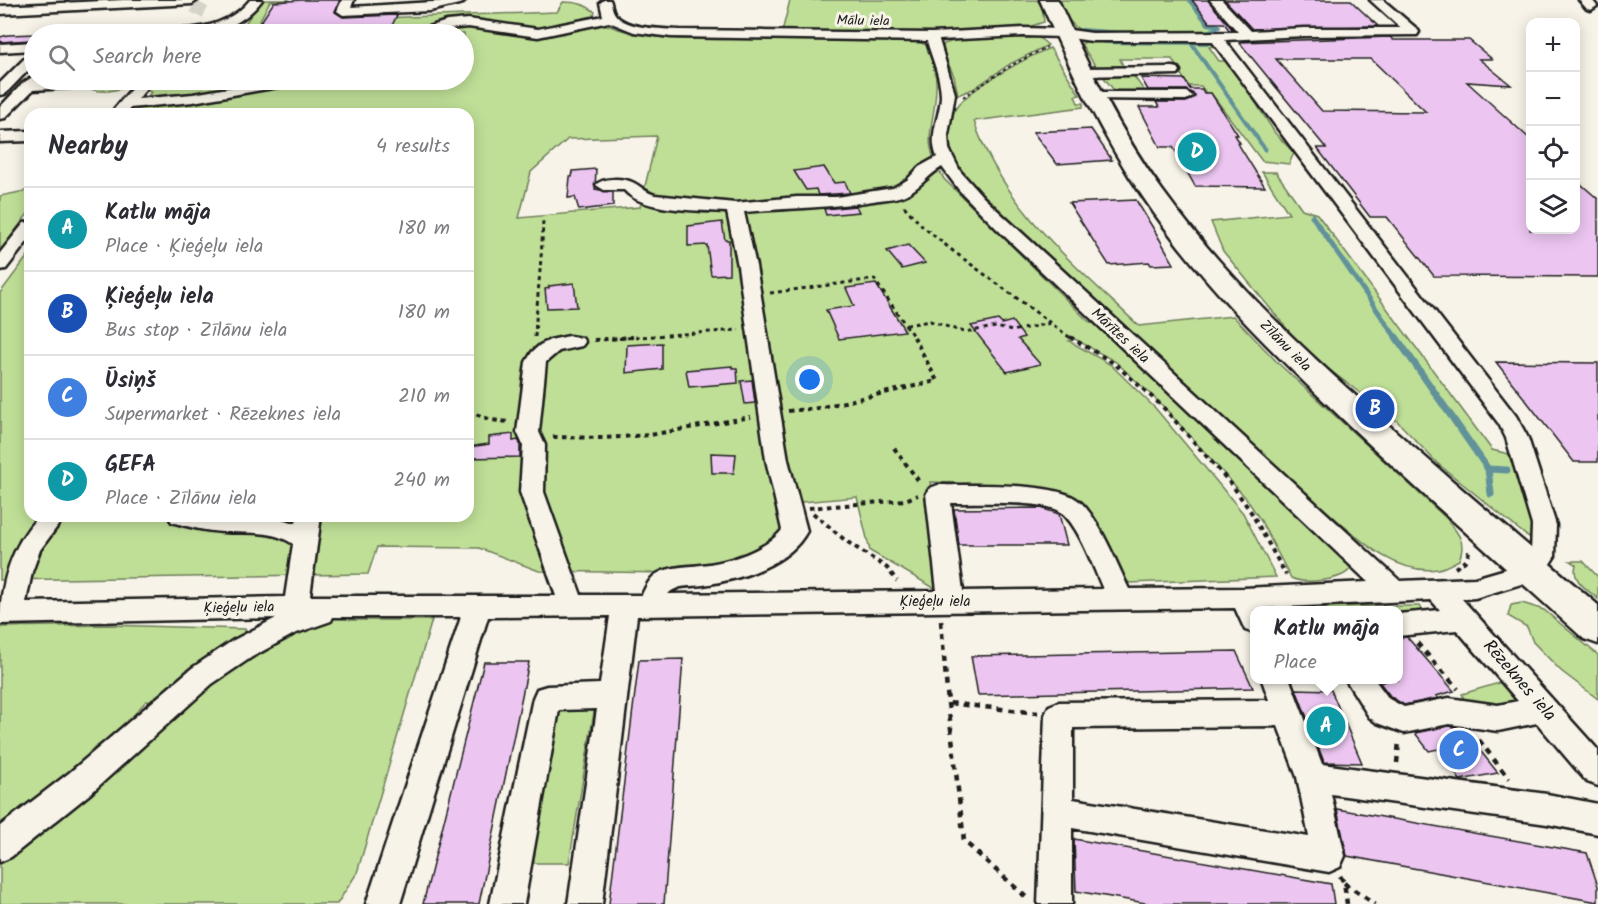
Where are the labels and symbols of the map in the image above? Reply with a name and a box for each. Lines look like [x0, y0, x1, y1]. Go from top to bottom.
street label: Mālu iela [836, 10, 890, 32]
pin: D [1178, 130, 1216, 174]
street label: Mārītes iela [1085, 302, 1155, 370]
street label: Zīlānu iela [1253, 314, 1317, 378]
your location [795, 365, 824, 394]
pin: B [1356, 386, 1394, 432]
street label: Ķieģeļu iela [900, 590, 970, 614]
street label: Ķieģeļu iela [203, 595, 275, 621]
street label: Rēzeknes iela [1475, 633, 1563, 729]
pin: A [1306, 704, 1346, 748]
pin: C [1440, 728, 1478, 772]

